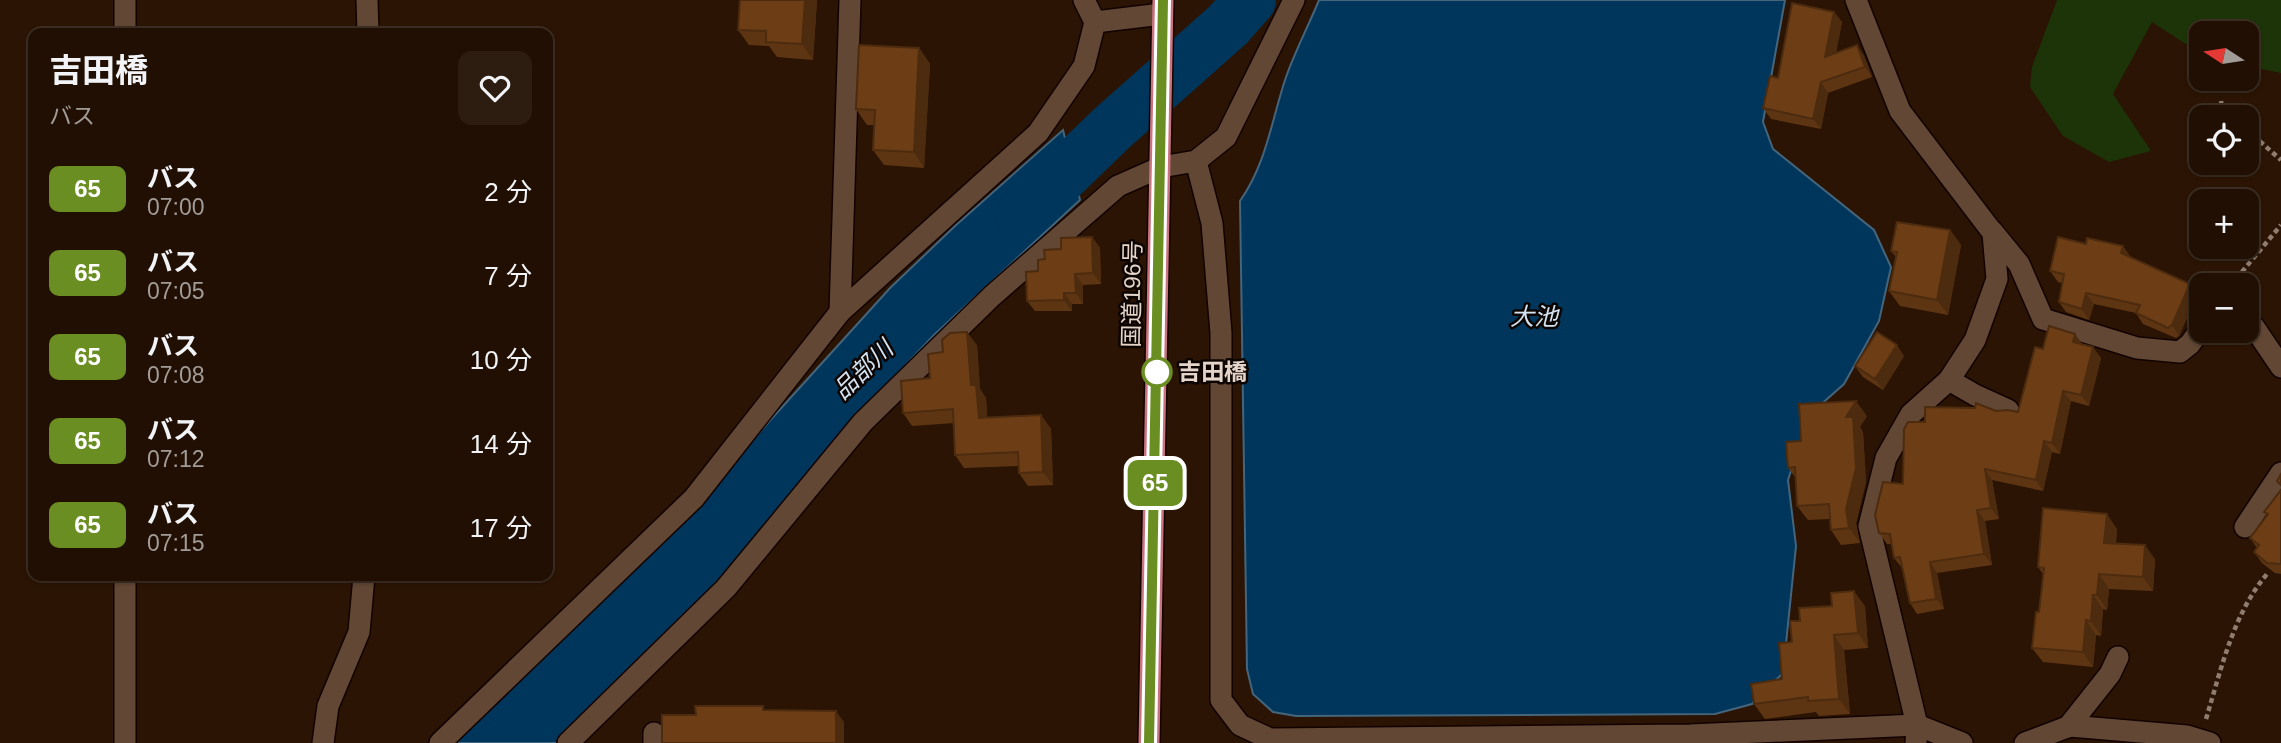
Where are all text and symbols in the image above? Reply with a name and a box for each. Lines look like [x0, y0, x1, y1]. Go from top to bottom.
north arrow [2189, 21, 2259, 91]
map controls [2189, 21, 2259, 343]
button: heart [458, 51, 532, 125]
text: 吉田橋 [49, 52, 148, 89]
text: バス [49, 103, 95, 129]
button: locate [2189, 105, 2259, 175]
text: バス [147, 163, 199, 193]
text: 65 [74, 175, 101, 202]
text: 2 分 [484, 177, 532, 207]
button: + [2189, 189, 2259, 259]
text: 07:00 [147, 194, 205, 220]
street label: 国道196号 [1118, 240, 1146, 348]
text: バス [147, 247, 199, 277]
text: 65 [74, 259, 101, 286]
text: 7 分 [484, 261, 532, 291]
button: − [2189, 273, 2259, 343]
text: 07:05 [147, 278, 205, 304]
water label: 大池 [1510, 303, 1560, 330]
text: バス [147, 331, 199, 361]
water label: 品部川 [827, 333, 900, 404]
text: 65 [74, 343, 101, 370]
text: 10 分 [470, 345, 532, 375]
marker: 吉田橋 [1142, 357, 1172, 387]
place label: 吉田橋 [1178, 359, 1247, 385]
text: 07:08 [147, 362, 205, 388]
text: バス [147, 415, 199, 445]
text: 65 [74, 427, 101, 454]
text: 14 分 [470, 429, 532, 459]
text: 07:12 [147, 446, 205, 472]
line badge: 65 [1124, 460, 1186, 506]
text: 65 [1142, 469, 1168, 496]
text: バス [147, 499, 199, 529]
text: 65 [74, 511, 101, 538]
text: 17 分 [470, 513, 532, 543]
text: 07:15 [147, 530, 205, 556]

